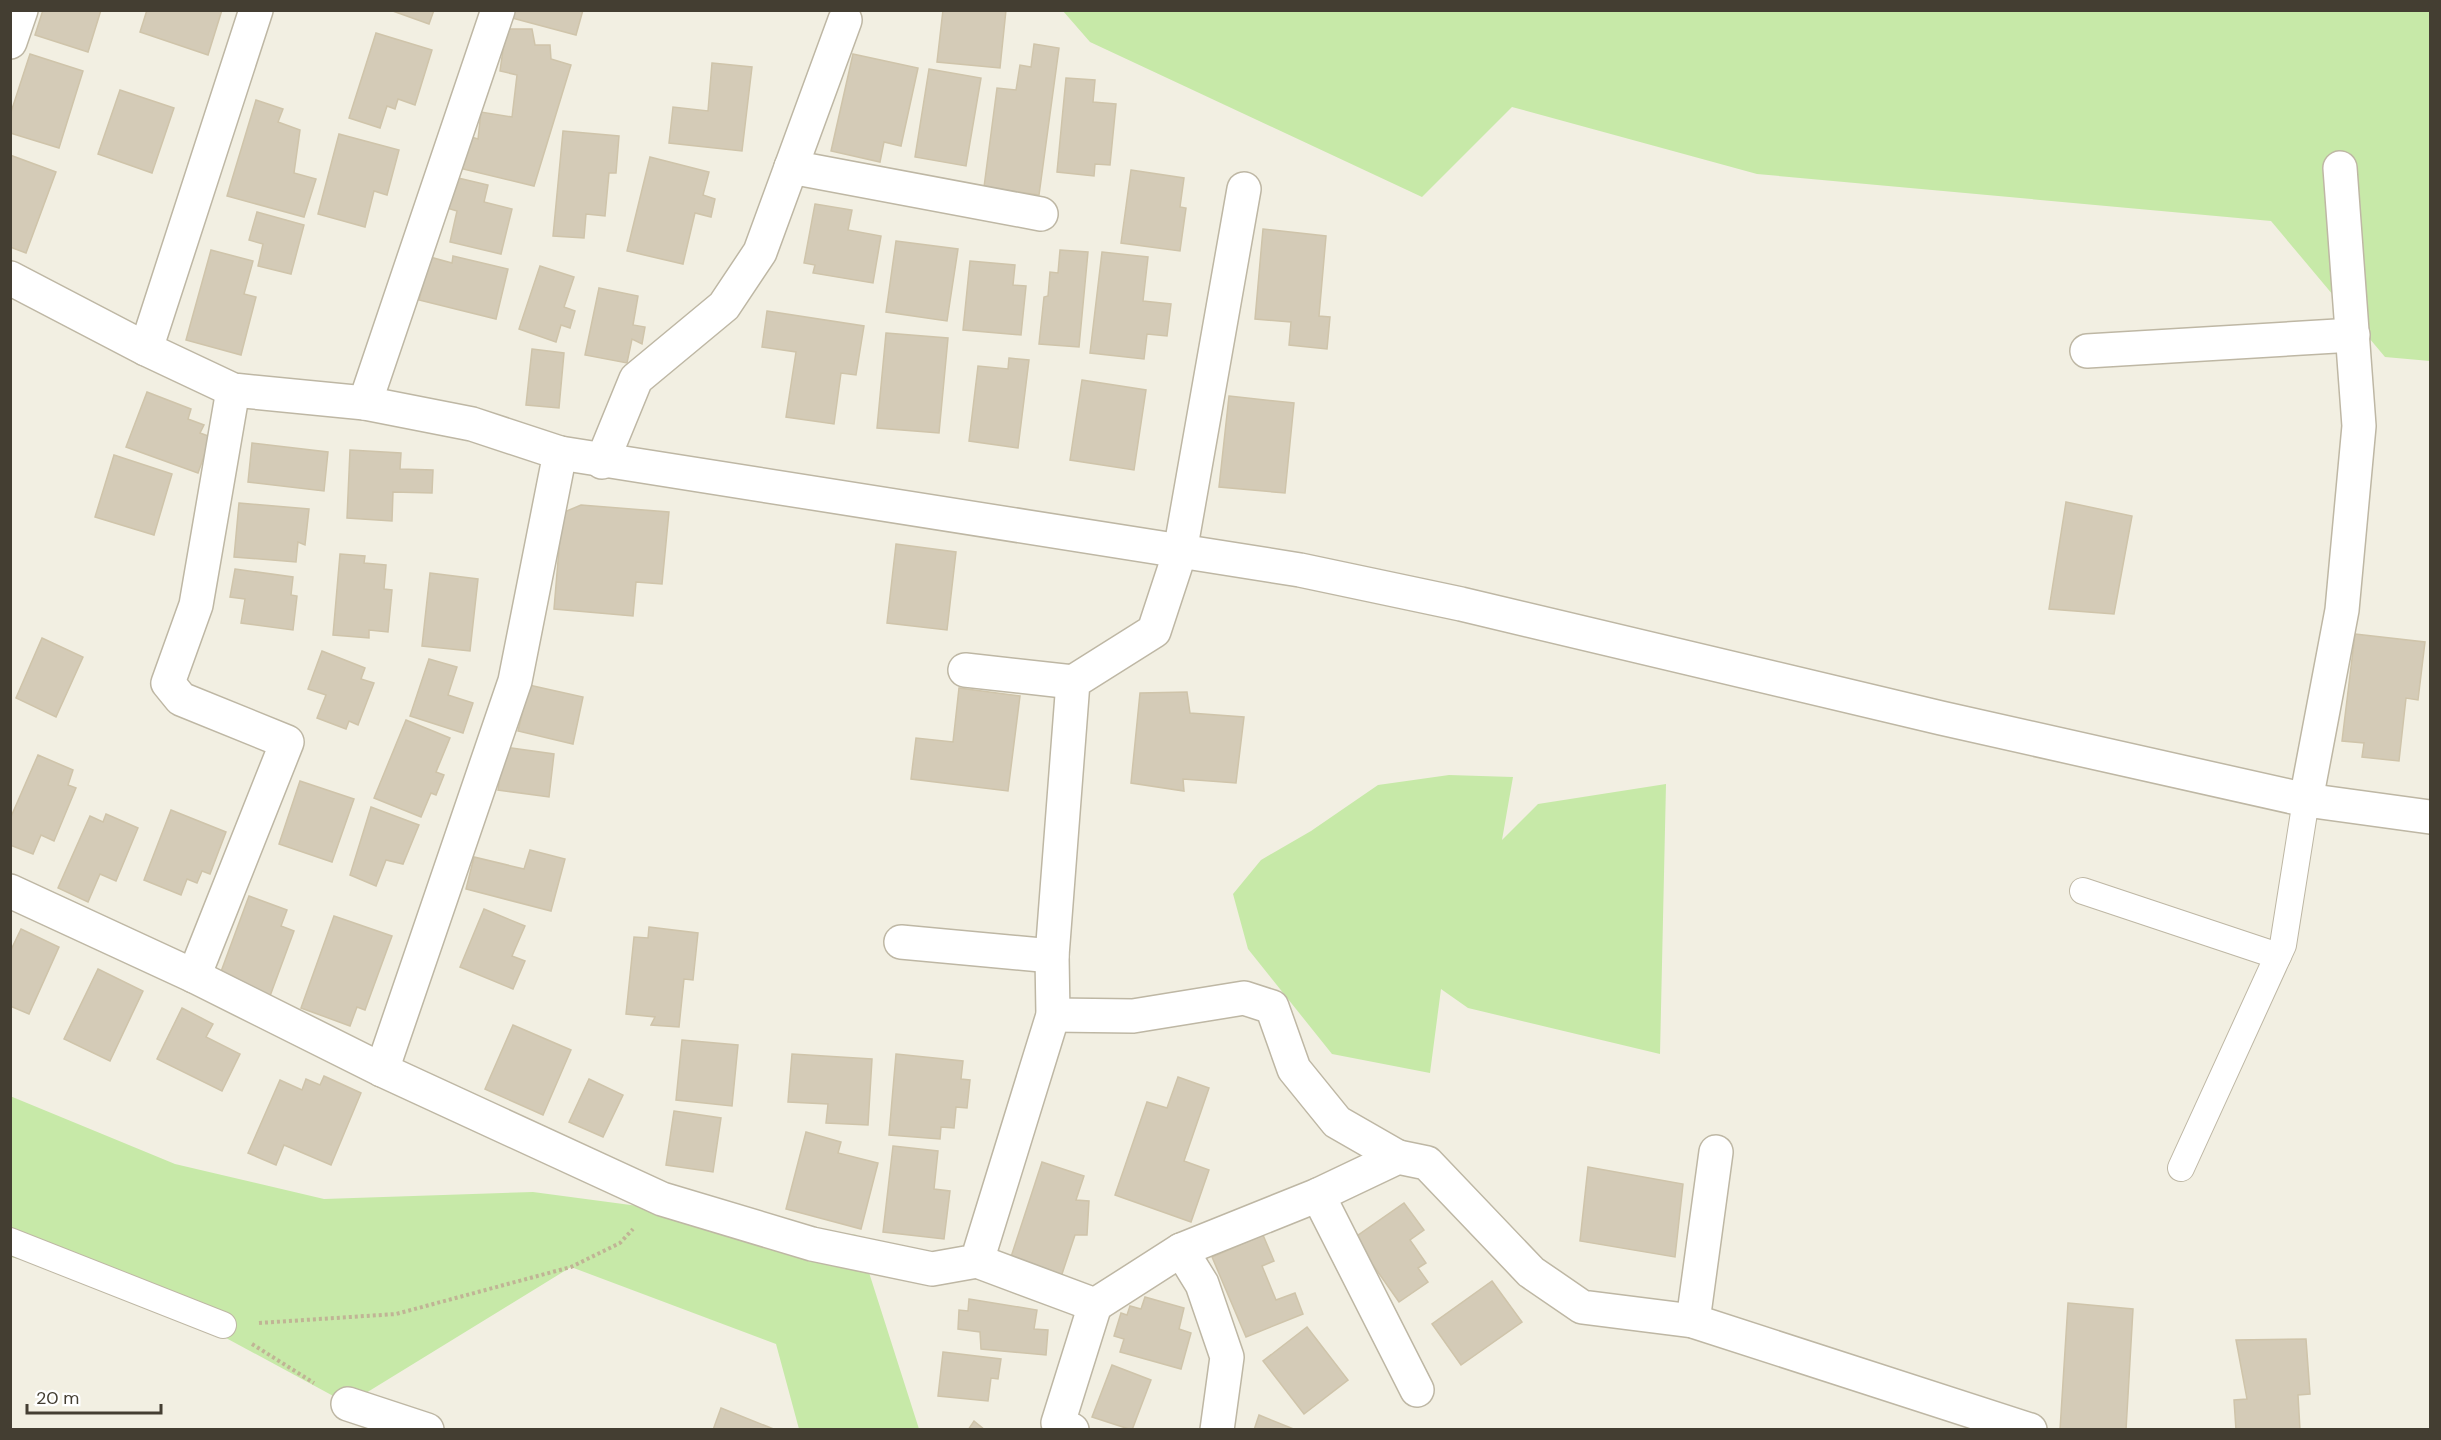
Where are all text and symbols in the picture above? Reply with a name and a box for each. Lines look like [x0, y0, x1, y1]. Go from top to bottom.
scale bar [27, 1377, 160, 1415]
text: 20 m [36, 1386, 79, 1410]

